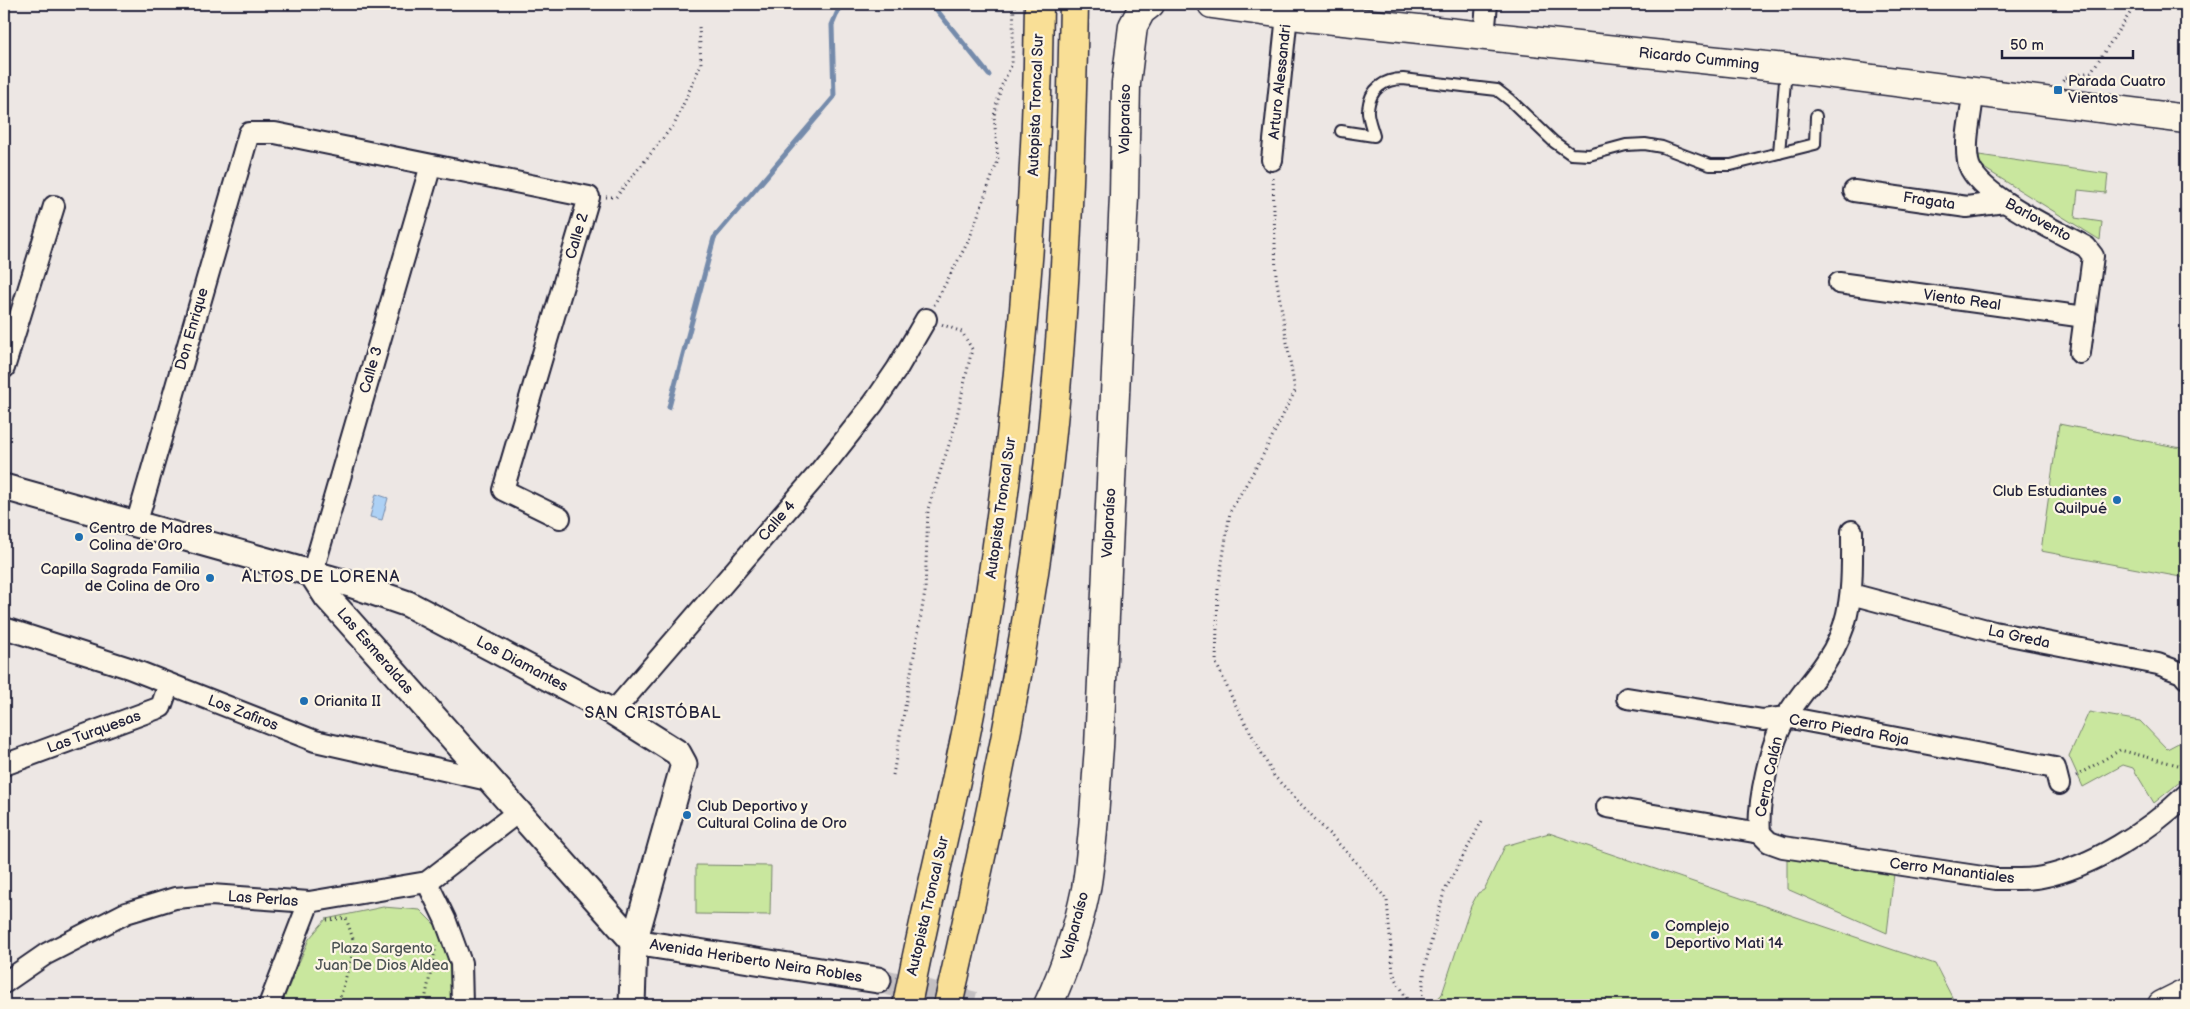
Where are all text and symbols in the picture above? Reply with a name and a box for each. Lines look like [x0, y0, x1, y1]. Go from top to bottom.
street label: Arturo Alessandri [1264, 23, 1296, 141]
scale bar [2002, 28, 2134, 60]
street label: Autopista Troncal Sur [1024, 33, 1048, 177]
text: 50 m [2010, 36, 2044, 55]
street label: Ricardo Cumming [1638, 43, 1760, 75]
place label: Parada Cuatro Vientos [2068, 72, 2166, 108]
street label: Valparaíso [1115, 84, 1135, 154]
marker: Parada Cuatro Vientos [2052, 84, 2064, 96]
street label: Fragata [1902, 188, 1956, 214]
street label: Barlovento [2002, 194, 2074, 246]
street label: Calle 2 [561, 210, 593, 261]
street label: Don Enrique [171, 285, 213, 372]
street label: Viento Real [1922, 285, 2002, 315]
street label: Calle 3 [355, 344, 387, 396]
street label: Autopista Troncal Sur [982, 435, 1020, 580]
place label: Club Estudiantes Quilpué [1992, 482, 2108, 518]
street label: Valparaíso [1098, 487, 1120, 559]
marker: Club Estudiantes Quilpué [2111, 494, 2123, 506]
street label: Calle 4 [754, 497, 800, 545]
place label: Centro de Madres Colina de Oro [89, 519, 213, 555]
marker: Centro de Madres Colina de Oro [73, 531, 85, 543]
place label: Capilla Sagrada Familia de Colina de Oro [41, 560, 200, 596]
district label: ALTOS DE LORENA [242, 568, 400, 587]
marker: Capilla Sagrada Familia de Colina de Oro [204, 572, 216, 584]
street label: Las Esmeraldas [332, 604, 418, 698]
street label: La Greda [1986, 621, 2052, 653]
street label: Los Diamantes [473, 632, 572, 696]
street label: Los Zafiros [205, 691, 282, 735]
place label: Orianita II [314, 692, 381, 711]
marker: Orianita II [298, 695, 310, 707]
district label: SAN CRISTÓBAL [585, 702, 721, 723]
street label: Las Turquesas [45, 706, 144, 758]
street label: Cerro Piedra Roja [1787, 710, 1911, 750]
street label: Cerro Calán [1751, 735, 1787, 819]
place label: Club Deportivo y Cultural Colina de Oro [697, 797, 847, 833]
marker: Club Deportivo y Cultural Colina de Oro [681, 809, 693, 821]
street label: Autopista Troncal Sur [903, 834, 953, 978]
street label: Cerro Manantiales [1888, 854, 2016, 888]
street label: Las Perlas [227, 887, 299, 911]
street label: Valparaíso [1057, 890, 1093, 962]
place label: Complejo Deportivo Mati 14 [1665, 917, 1783, 953]
marker: Complejo Deportivo Mati 14 [1649, 929, 1661, 941]
street label: Avenida Heriberto Neira Robles [648, 935, 864, 987]
park label: Plaza Sargento Juan De Dios Aldea [315, 939, 449, 975]

